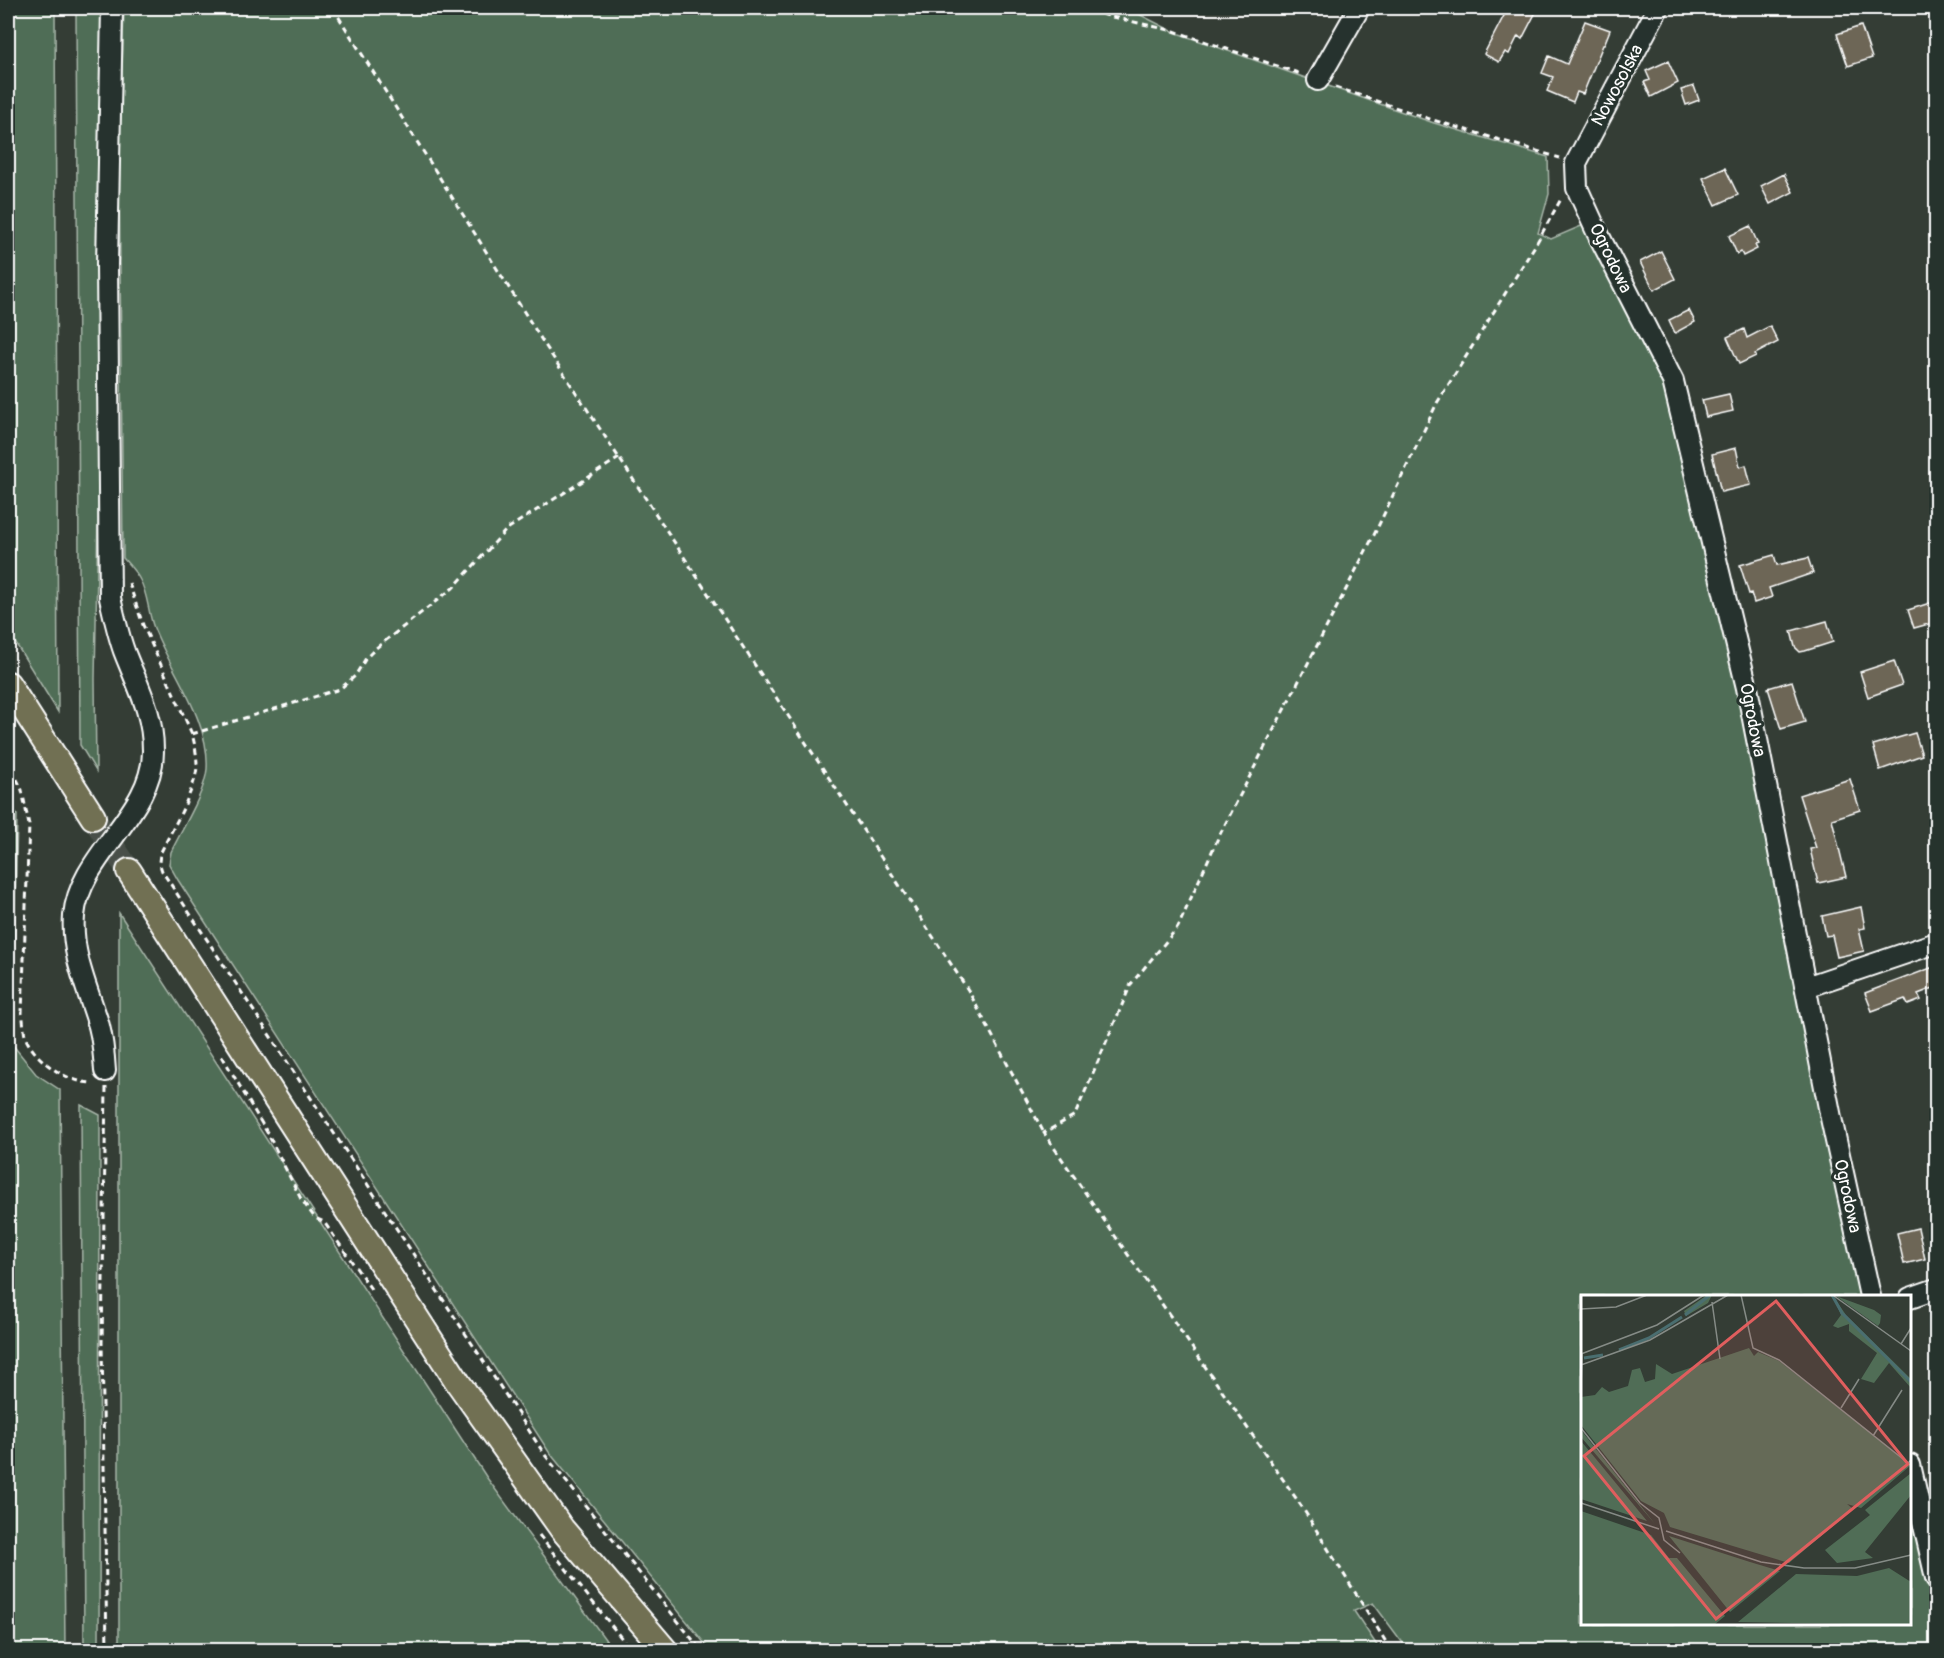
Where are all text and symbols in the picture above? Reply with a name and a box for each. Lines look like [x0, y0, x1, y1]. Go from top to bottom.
street label: Nowosolska [1586, 40, 1649, 130]
street label: Ogrodowa [1584, 220, 1637, 297]
street label: Ogrodowa [1734, 681, 1771, 759]
street label: Ogrodowa [1828, 1157, 1867, 1235]
inset map [1581, 1295, 1911, 1625]

